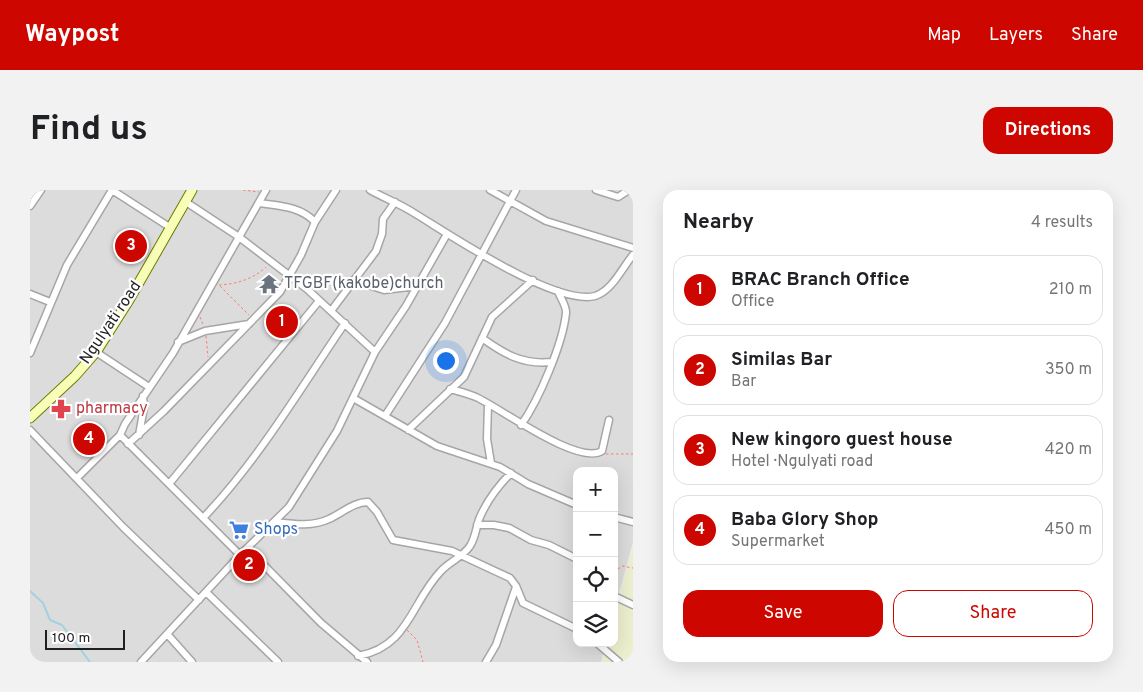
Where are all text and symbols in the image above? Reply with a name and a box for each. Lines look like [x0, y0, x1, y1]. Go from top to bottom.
text: Waypost [25, 20, 119, 50]
text: Map [927, 24, 961, 47]
text: Layers [989, 24, 1043, 47]
text: Share [1071, 24, 1118, 47]
button: Directions [983, 107, 1113, 154]
text: Find us [30, 108, 148, 152]
text: Nearby [683, 209, 754, 236]
text: 4 results [1031, 213, 1093, 233]
pin: 3 [115, 227, 147, 265]
text: BRAC Branch Office [731, 268, 910, 292]
temple icon: TFGBF(kakobe)church [258, 273, 280, 295]
place label: TFGBF(kakobe)church [284, 274, 443, 294]
street label: Ngulyati road [76, 278, 146, 368]
text: 1 [697, 280, 703, 300]
text: 210 m [1049, 280, 1092, 300]
text: Office [731, 292, 774, 312]
pin: 1 [266, 303, 298, 341]
your location [433, 348, 459, 374]
text: Similas Bar [731, 348, 832, 372]
text: 2 [695, 360, 705, 380]
text: 350 m [1045, 360, 1092, 380]
text: Bar [731, 372, 757, 392]
pharmacy icon: pharmacy [50, 398, 72, 420]
place label: pharmacy [76, 399, 148, 419]
pin: 4 [73, 420, 105, 458]
text: New kingoro guest house [731, 428, 953, 452]
text: 3 [695, 440, 705, 460]
text: 420 m [1045, 440, 1092, 460]
text: Hotel · Ngulyati road [731, 452, 873, 472]
map controls [573, 467, 618, 647]
button: + [573, 467, 618, 512]
text: Baba Glory Shop [731, 508, 878, 532]
button: − [573, 512, 618, 557]
supermarket icon: Shops [228, 519, 250, 541]
place label: Shops [254, 520, 298, 540]
text: 4 [695, 520, 705, 540]
text: 450 m [1045, 520, 1092, 540]
text: Supermarket [731, 532, 825, 552]
pin: 2 [233, 546, 265, 584]
button: locate [573, 557, 618, 602]
button: Save [683, 590, 883, 637]
button: Share [893, 590, 1093, 637]
button: layers [573, 602, 618, 647]
scale bar [45, 627, 125, 650]
text: 100 m [52, 630, 90, 647]

